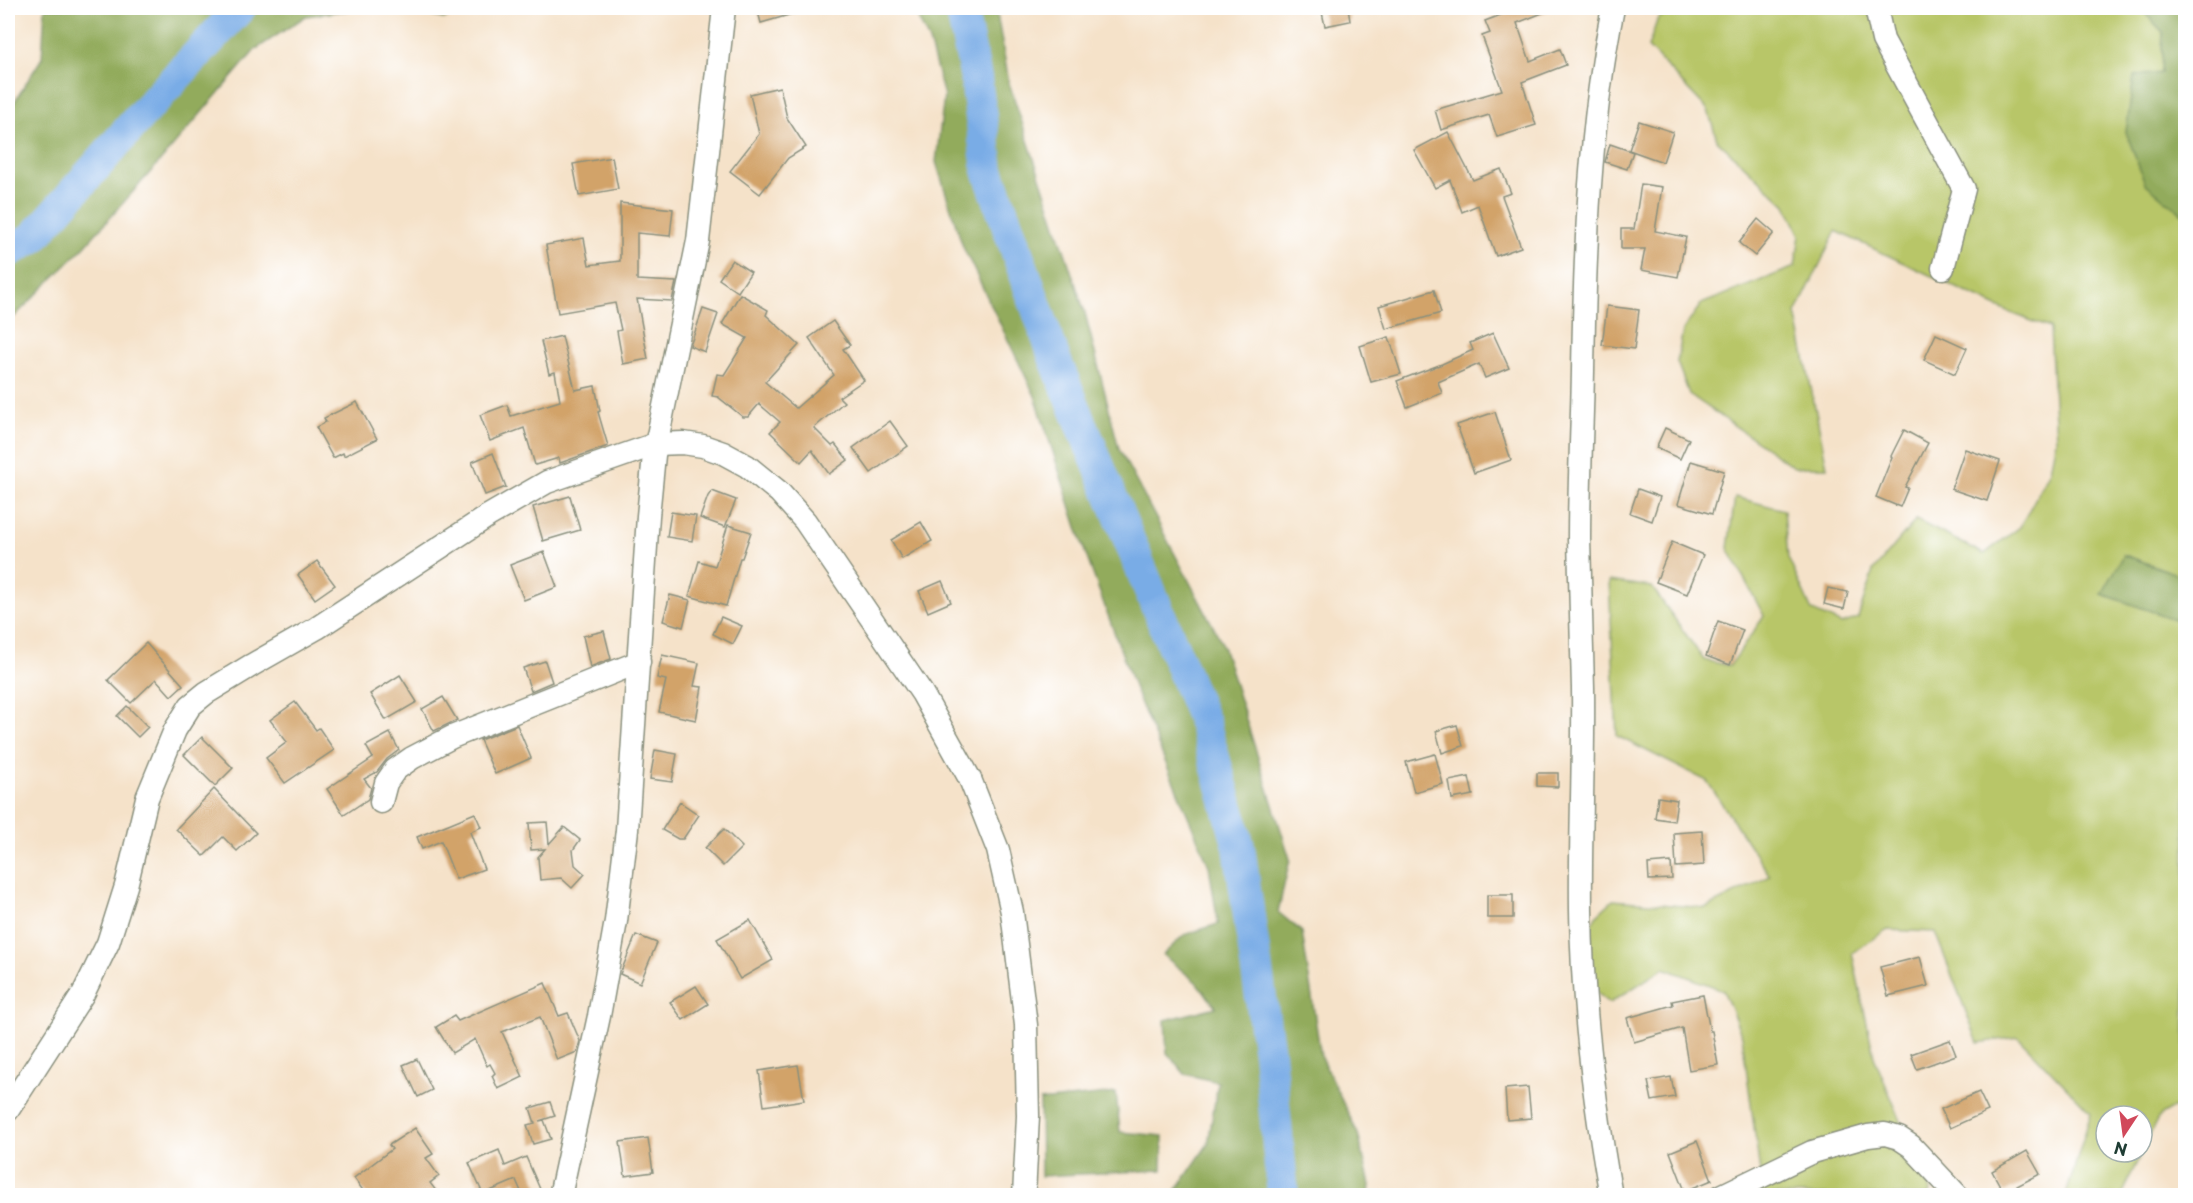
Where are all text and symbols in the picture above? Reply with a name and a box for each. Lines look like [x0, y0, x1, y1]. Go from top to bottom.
north arrow [2094, 1104, 2154, 1164]
text: N [2112, 1136, 2129, 1163]

